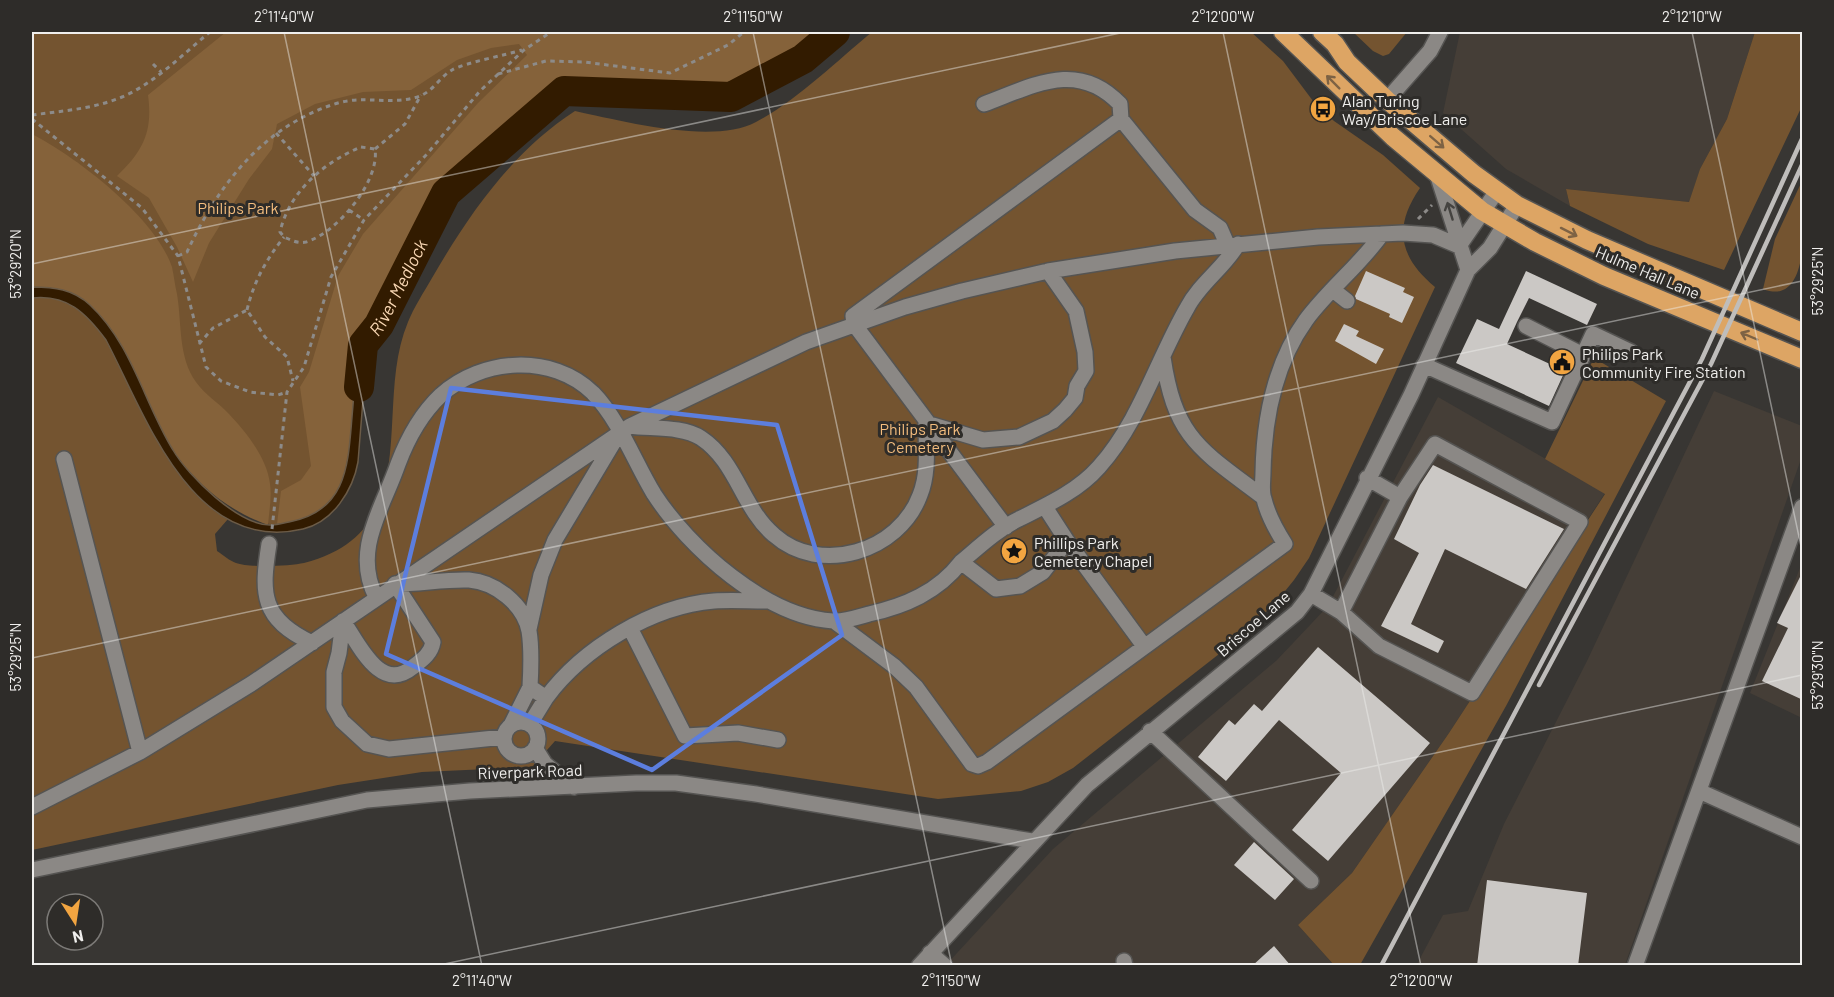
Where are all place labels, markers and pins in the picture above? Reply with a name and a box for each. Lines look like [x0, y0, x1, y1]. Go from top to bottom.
place label: Alan Turing Way/Briscoe Lane [1342, 91, 1467, 128]
bus stop icon: Alan Turing Way/Briscoe Lane [1308, 94, 1338, 124]
place label: Philips Park Community Fire Station [1582, 344, 1746, 381]
public building icon: Philips Park Community Fire Station [1547, 347, 1577, 377]
place label: Phillips Park Cemetery Chapel [1034, 533, 1152, 570]
place icon: Phillips Park Cemetery Chapel [999, 536, 1029, 566]

